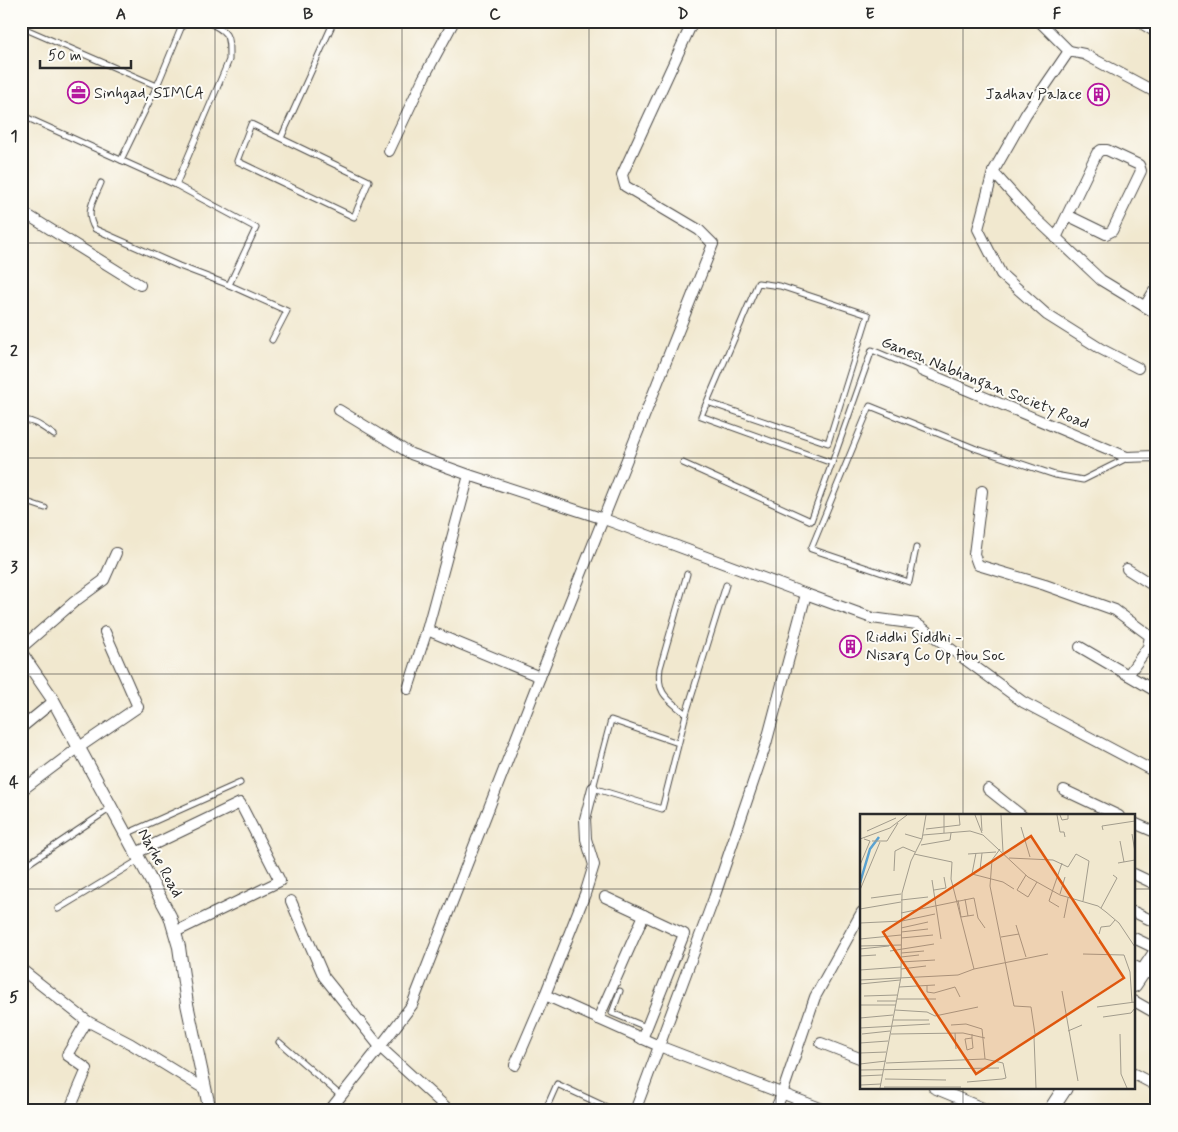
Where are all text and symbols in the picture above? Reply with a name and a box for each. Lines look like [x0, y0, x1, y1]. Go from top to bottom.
text: A [116, 4, 126, 25]
text: B [303, 4, 313, 25]
text: C [489, 4, 501, 25]
text: D [677, 4, 689, 25]
text: E [865, 4, 875, 25]
text: F [1053, 4, 1062, 25]
scale bar [40, 38, 131, 70]
text: 50 m [48, 46, 82, 66]
office icon: Sinhgad, SIMCA [66, 81, 90, 105]
building icon: Jadhav Palace [1086, 82, 1110, 106]
place label: Sinhgad, SIMCA [94, 83, 204, 104]
place label: Jadhav Palace [985, 84, 1082, 105]
text: 1 [10, 126, 18, 147]
street label: Ganesh Nabhangan Society Road [878, 332, 1092, 435]
text: 2 [10, 341, 18, 362]
text: 3 [10, 557, 18, 578]
place label: Riddhi Siddhi - Nisarg Co Op Hou Soc [866, 627, 1005, 666]
building icon: Riddhi Siddhi - Nisarg Co Op Hou Soc [838, 634, 862, 658]
text: 4 [9, 772, 19, 793]
inset map [860, 814, 1136, 1090]
street label: Narhe Road [132, 825, 188, 901]
text: 5 [9, 987, 19, 1008]

